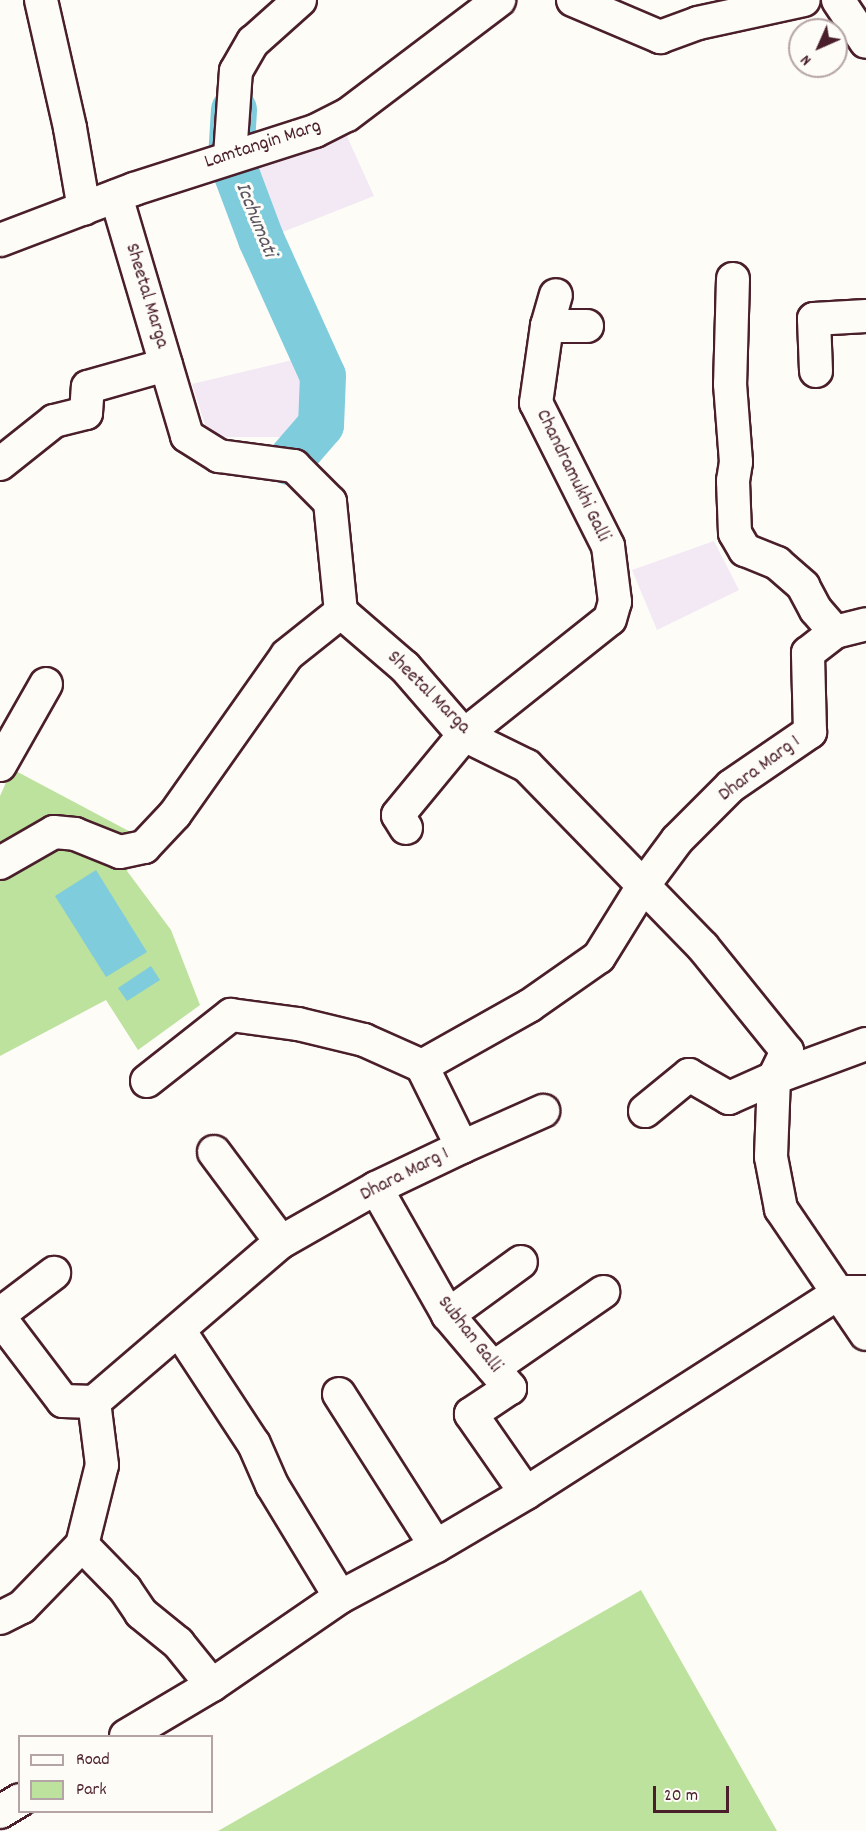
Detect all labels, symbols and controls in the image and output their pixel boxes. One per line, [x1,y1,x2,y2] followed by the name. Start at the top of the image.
[788,18,848,78] north arrow
[795,49,817,71] text: N
[202,115,324,175] street label: Lamtangin Marg
[229,179,281,261] water label: Icchumati
[119,241,173,351] street label: Sheetal Marga
[530,406,614,546] street label: Chandramukhi Galli
[381,646,475,740] street label: Sheetal Marga
[714,730,806,808] street label: Dhara Marg 1
[357,1142,453,1208] street label: Dhara Marg 1
[431,1292,507,1378] street label: Subhan Galli
[18,1735,213,1813] legend
[76,1748,110,1773] text: Road
[656,1774,732,1812] scale bar
[76,1778,107,1803] text: Park
[664,1784,698,1809] text: 20 m

